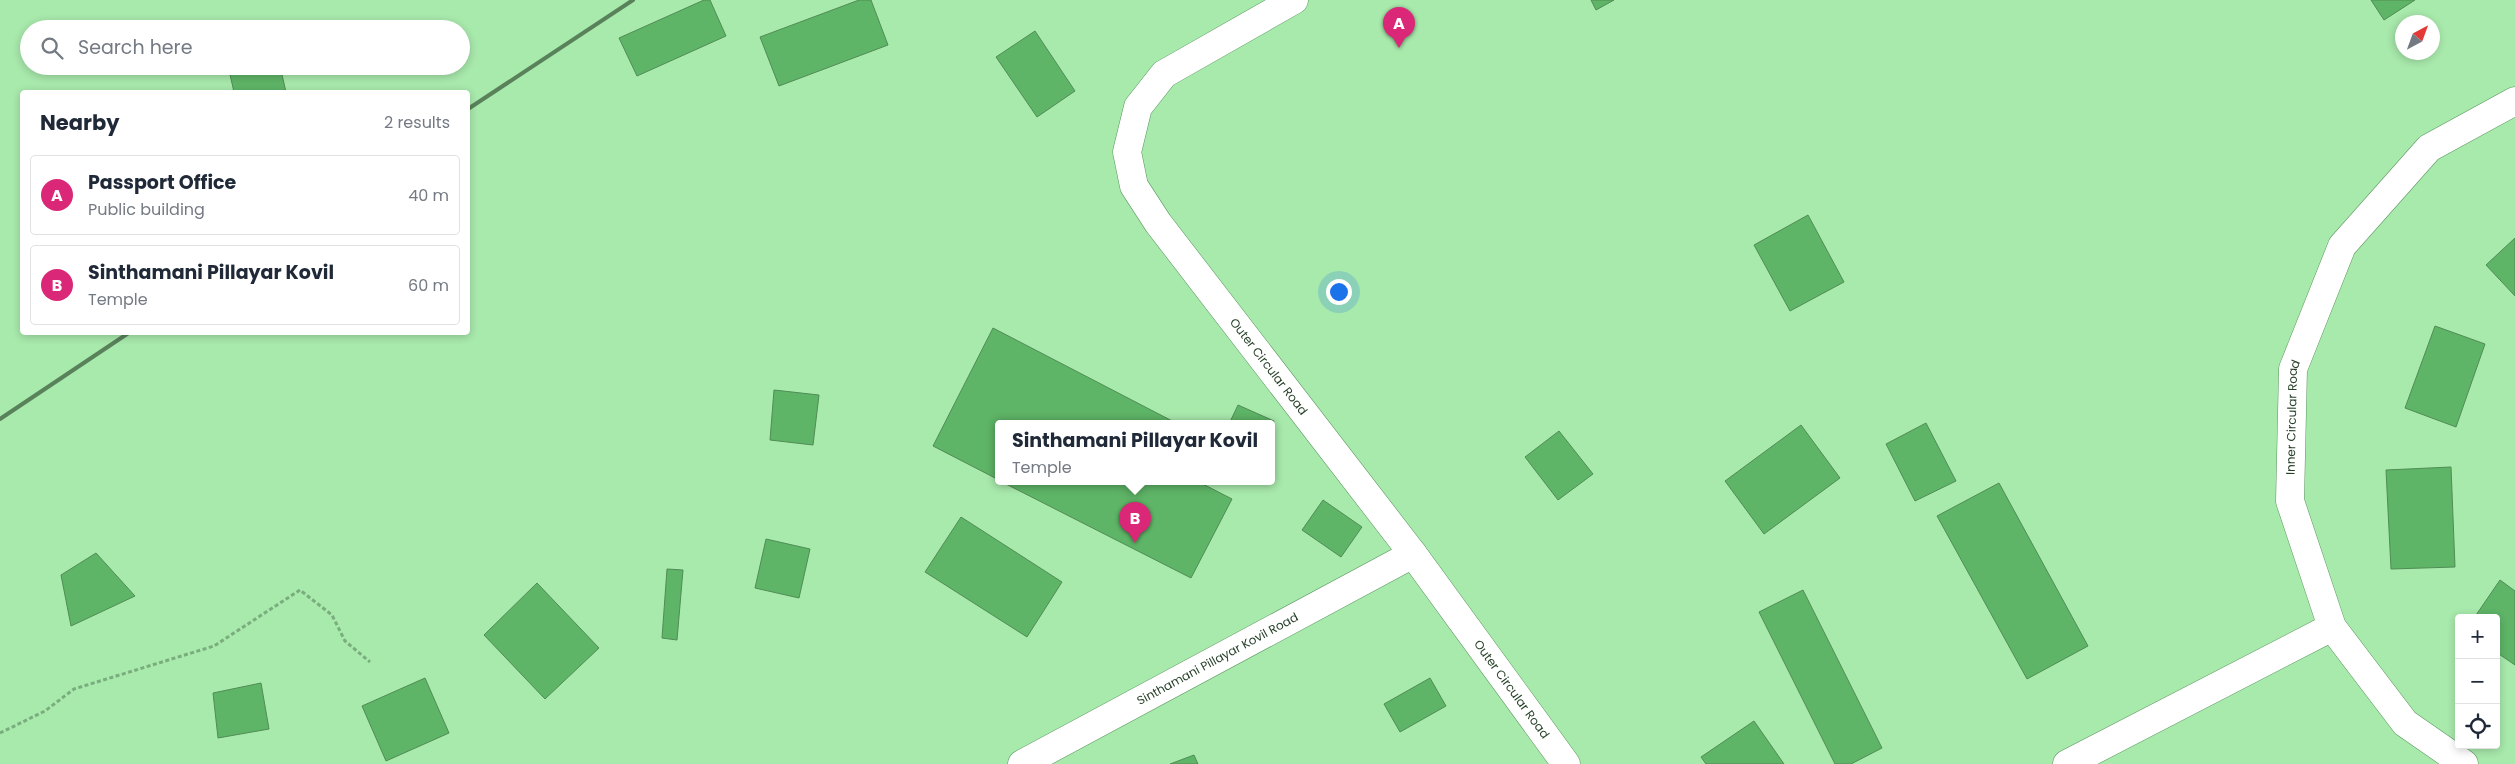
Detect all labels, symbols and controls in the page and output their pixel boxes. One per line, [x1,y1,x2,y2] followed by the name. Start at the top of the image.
[1383,7,1415,48] pin: A
[2395,15,2440,60] north arrow
[20,20,470,75] search box
[38,34,66,62] icon: search
[78,34,192,61] text: Search here
[40,108,120,137] text: Nearby
[384,111,450,134] text: 2 results
[88,169,236,196] text: Passport Office
[51,184,63,207] text: A
[408,184,449,207] text: 40 m
[88,198,205,221] text: Public building
[88,259,334,286] text: Sinthamani Pillayar Kovil
[52,274,62,297] text: B
[408,274,449,297] text: 60 m
[1326,279,1352,305] your location
[88,288,148,311] text: Temple
[1226,314,1312,418] street label: Outer Circular Road
[2282,357,2304,475] street label: Inner Circular Road
[995,420,1275,485] popup
[1012,427,1258,454] text: Sinthamani Pillayar Kovil
[1012,456,1072,479] text: Temple
[1119,502,1151,543] pin: B
[1134,608,1301,709] street label: Sinthamani Pillayar Kovil Road
[2455,614,2500,749] map controls
[2455,614,2500,659] button: +
[1470,636,1554,742] street label: Outer Circular Road
[2455,659,2500,704] button: −
[2455,704,2500,749] button: locate

